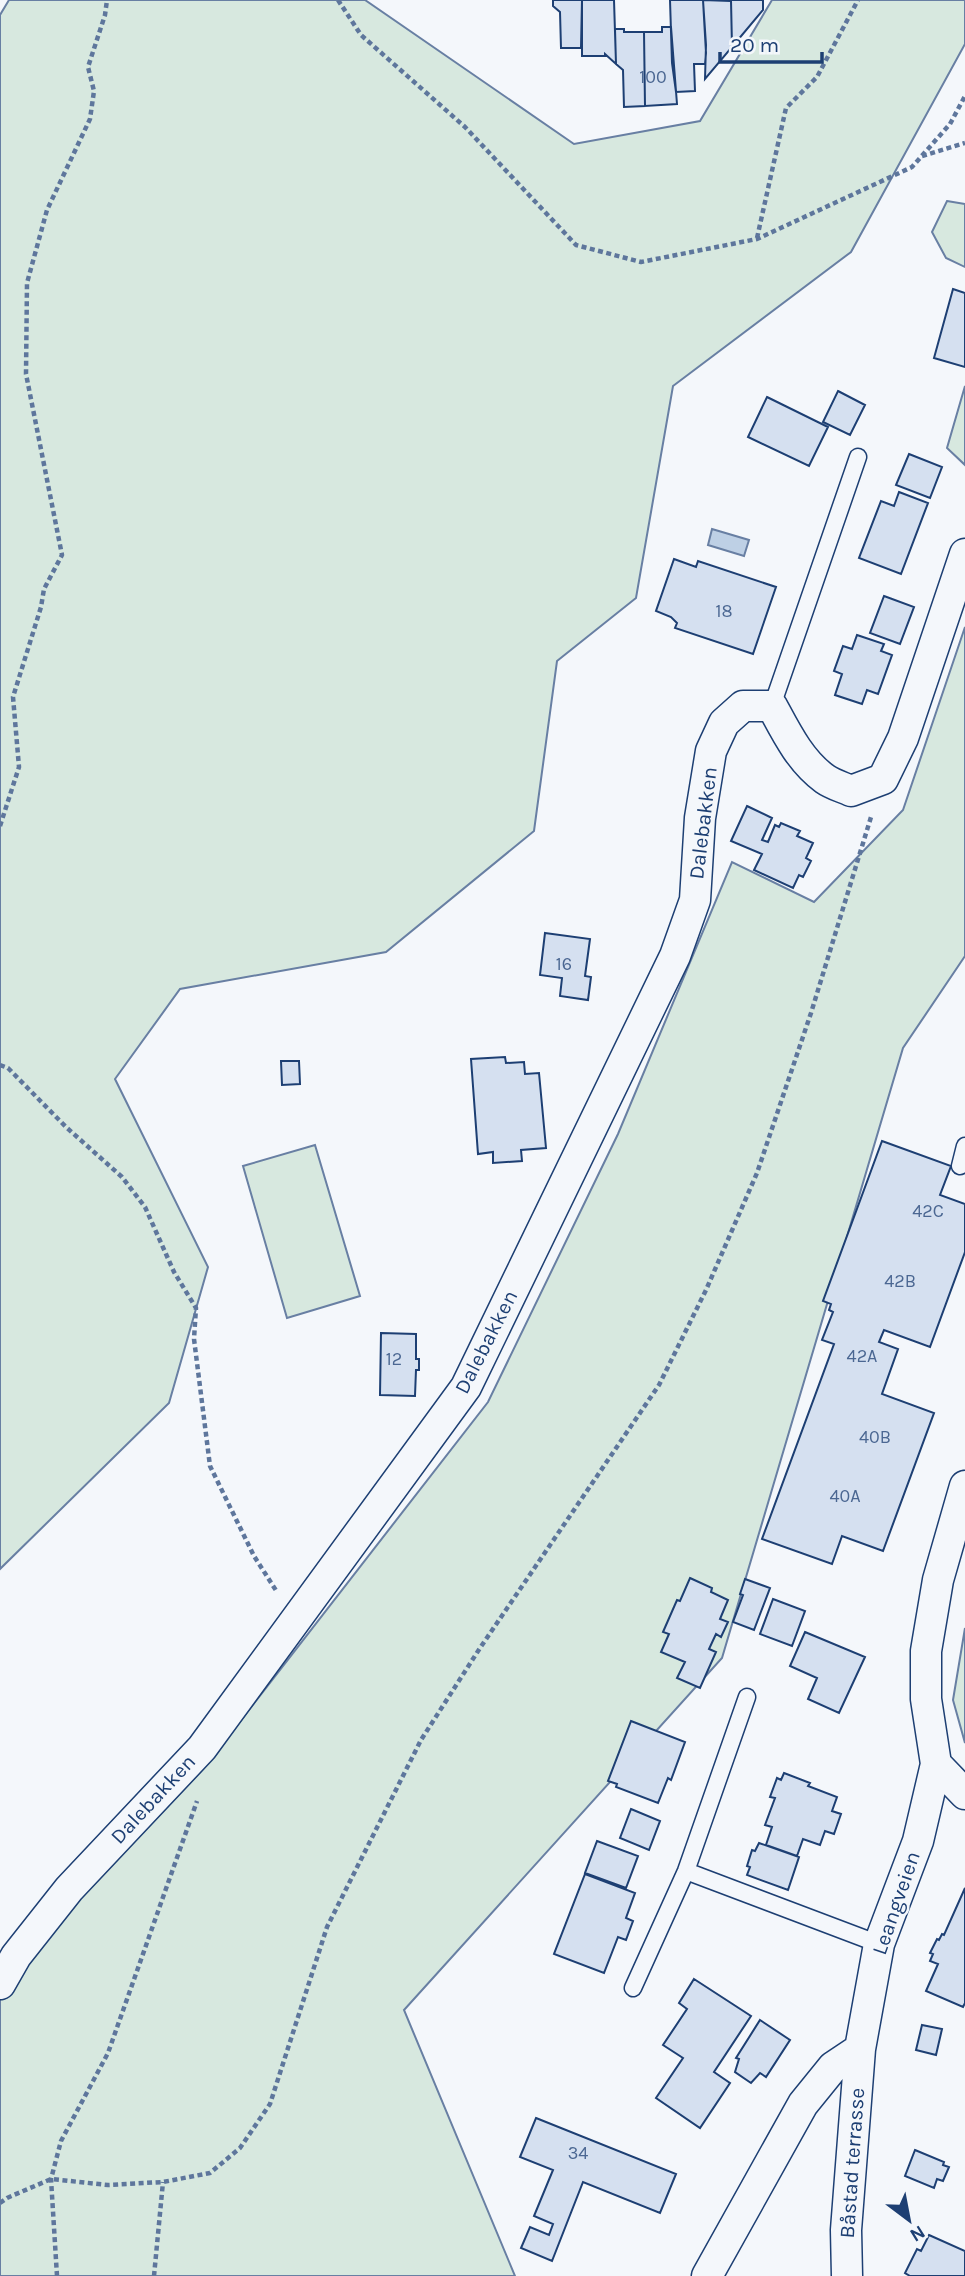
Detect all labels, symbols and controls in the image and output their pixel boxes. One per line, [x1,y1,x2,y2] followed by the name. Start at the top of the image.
[720,21,822,65] scale bar
[730,33,779,57] text: 20 m
[639,66,667,88] house number: 100
[715,600,733,622] house number: 18
[684,765,722,881] street label: Dalebakken
[556,953,572,975] house number: 16
[912,1200,944,1222] house number: 42C
[884,1270,916,1292] house number: 42B
[450,1286,522,1398] street label: Dalebakken
[847,1345,877,1367] house number: 42A
[386,1348,402,1370] house number: 12
[859,1426,891,1448] house number: 40B
[829,1485,861,1507] house number: 40A
[106,1749,200,1849] street label: Dalebakken
[867,1848,925,1958] street label: Leangveien
[835,2087,869,2239] street label: Båstad terrasse
[568,2142,588,2164] house number: 34
[874,2185,944,2255] north arrow
[906,2221,929,2247] text: N

